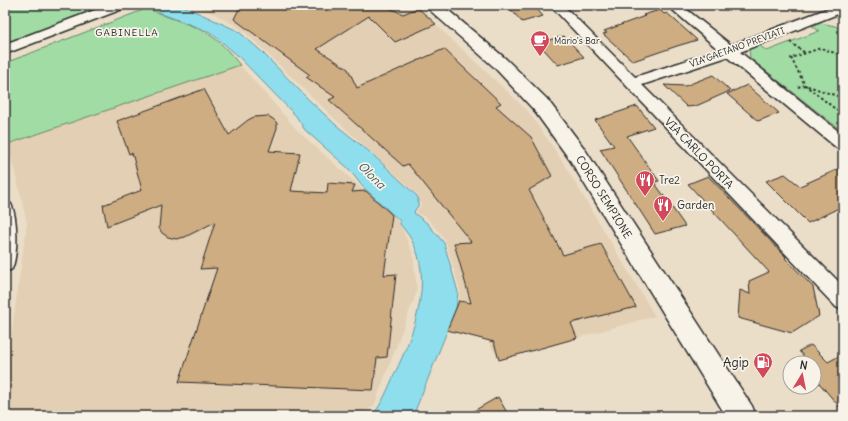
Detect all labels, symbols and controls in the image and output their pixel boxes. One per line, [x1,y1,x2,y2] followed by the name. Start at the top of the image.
[688,25,786,69] street label: VIA GAETANO PREVIATI
[95,26,159,39] district label: GABINELLA
[529,29,551,57] cafe icon: Mario's Bar
[554,35,600,46] place label: Mario's Bar
[661,114,737,192] street label: VIA CARLO PORTA
[573,153,635,241] street label: CORSO SEMPIONE
[355,158,390,193] water label: Olona
[634,169,656,197] restaurant icon: Tre2
[659,173,680,187] place label: Tre2
[652,194,674,222] restaurant icon: Garden
[677,198,714,212] place label: Garden
[752,351,774,379] fuel station icon: Agip
[723,354,749,371] place label: Agip
[782,355,822,395] north arrow
[799,358,809,373] text: N

